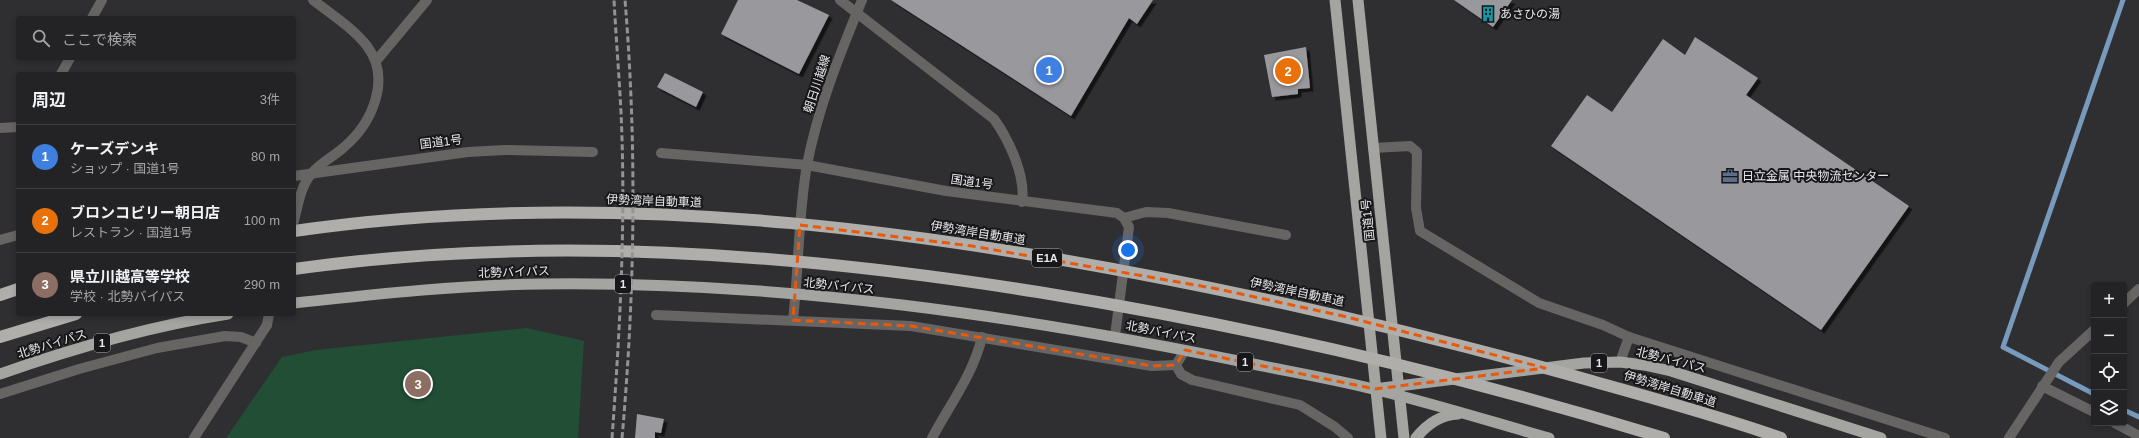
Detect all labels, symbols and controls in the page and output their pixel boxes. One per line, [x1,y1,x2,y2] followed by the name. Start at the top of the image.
[1479,5,1497,23] building icon: あさひの湯
[1500,7,1560,21] place label: あさひの湯
[16,16,296,60] search box
[30,27,52,49] icon: search
[62,31,137,48] text: ここで検索
[801,53,833,115] street label: 朝日川越線
[1036,55,1062,85] pin: 1
[1275,56,1301,86] pin: 2
[32,91,66,110] text: 周辺
[260,92,280,107] text: 3件
[419,132,463,152] street label: 国道1号
[70,140,159,157] text: ケーズデンキ
[41,149,49,164] text: 1
[251,149,280,164] text: 80 m
[70,161,180,176] text: ショップ · 国道1号
[1721,167,1739,185] office icon: 日立金属 中央物流センター
[1742,169,1889,183] place label: 日立金属 中央物流センター
[950,172,994,192] street label: 国道1号
[606,192,702,210] street label: 伊勢湾岸自動車道
[1359,198,1377,242] street label: 国道1号
[70,204,220,221] text: ブロンコビリー朝日店
[41,213,49,228] text: 2
[244,213,280,228] text: 100 m
[929,219,1027,247] street label: 伊勢湾岸自動車道
[70,225,193,240] text: レストラン · 国道1号
[1118,240,1138,260] your location
[1032,249,1062,267] road number: E1A
[478,264,550,280] street label: 北勢バイパス
[70,268,190,285] text: 県立川越高等学校
[615,275,631,293] road number: 1
[803,275,875,297] street label: 北勢バイパス
[1249,275,1345,309] street label: 伊勢湾岸自動車道
[41,277,49,292] text: 3
[244,277,280,292] text: 290 m
[2091,282,2127,426] map controls
[2091,282,2127,318] button: +
[70,289,185,304] text: 学校 · 北勢バイパス
[1124,318,1198,346] street label: 北勢バイパス
[2091,318,2127,354] button: −
[16,327,88,361] street label: 北勢バイパス
[94,334,110,352] road number: 1
[1634,345,1708,375] street label: 北勢バイパス
[1237,353,1253,371] road number: 1
[1591,354,1607,372] road number: 1
[2091,354,2127,390] button: locate
[1622,368,1718,410] street label: 伊勢湾岸自動車道
[405,369,431,399] pin: 3
[2091,390,2127,426] button: layers

